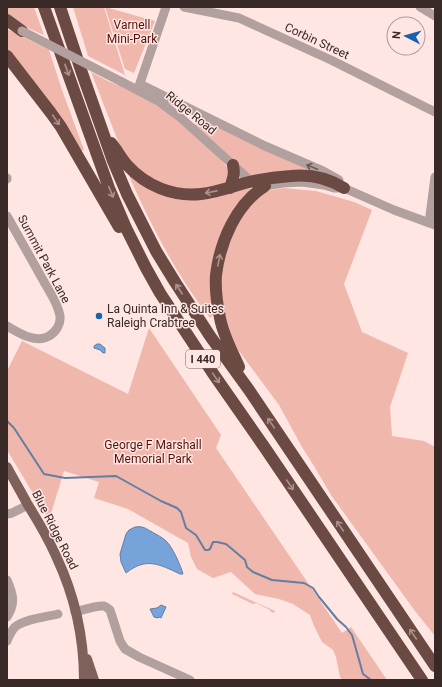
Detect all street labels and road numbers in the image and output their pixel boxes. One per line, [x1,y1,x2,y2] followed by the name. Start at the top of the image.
[282,20,352,62] street label: Corbin Street
[163,88,219,138] street label: Ridge Road
[15,213,73,305] street label: Summit Park Lane
[186,350,220,368] road number: I 440
[29,488,81,572] street label: Blue Ridge Road

